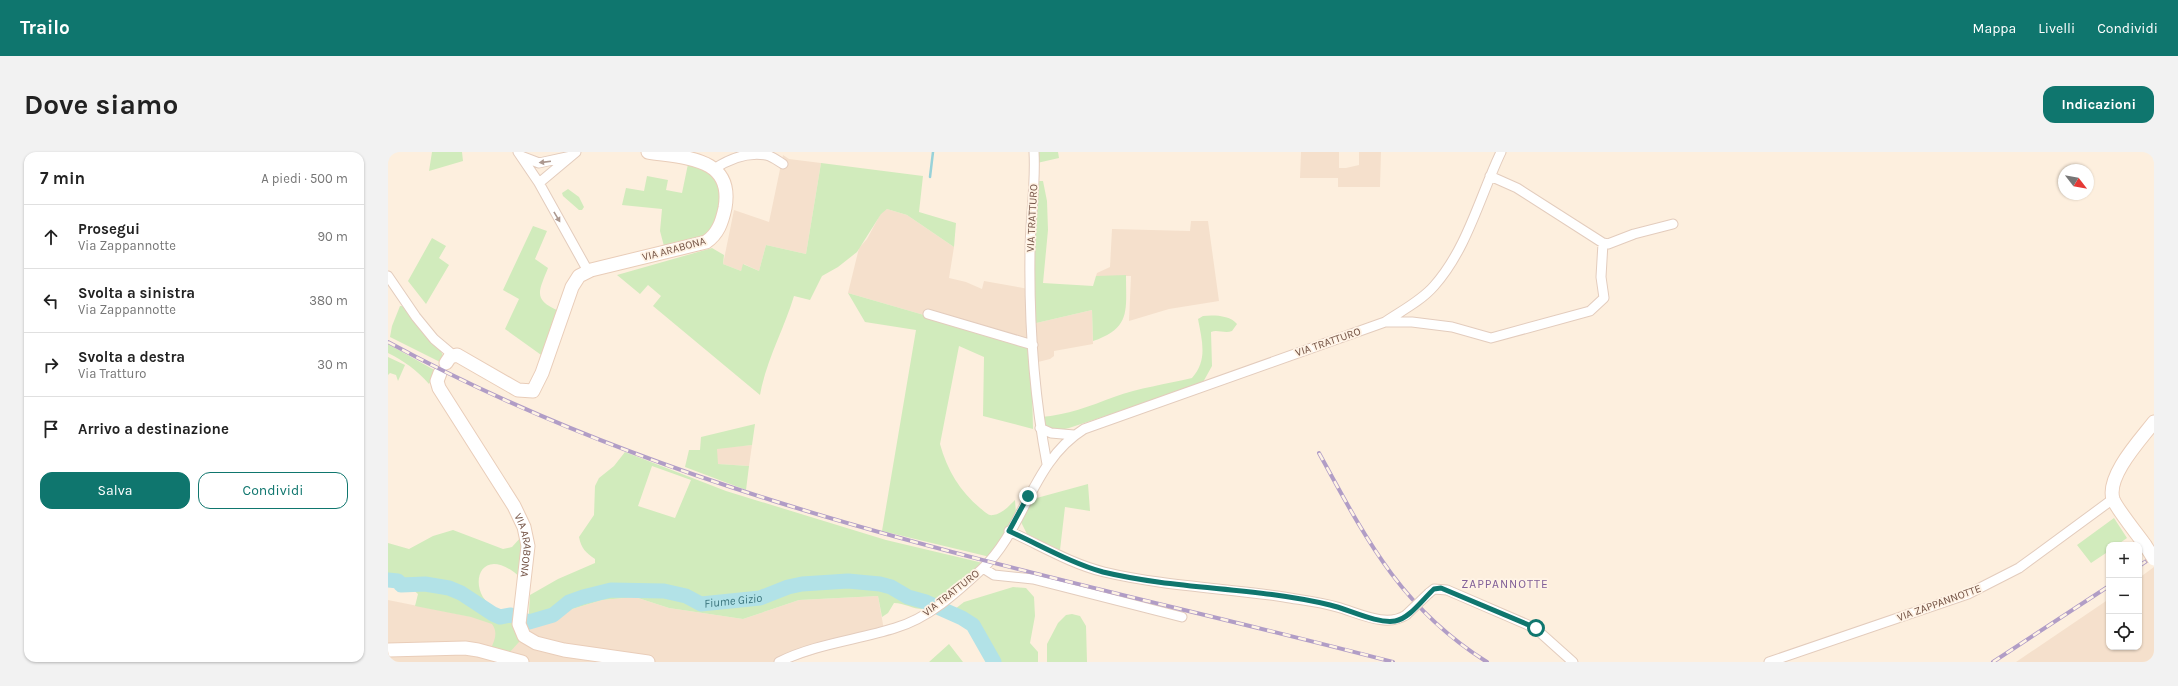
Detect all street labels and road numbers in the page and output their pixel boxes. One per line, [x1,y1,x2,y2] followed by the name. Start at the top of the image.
[1024,184,1040,252] street label: VIA TRATTURO
[641,234,708,264] street label: VIA ARABONA
[1294,325,1362,359] street label: VIA TRATTURO
[512,511,535,579] street label: VIA ARABONA
[920,567,982,619] street label: VIA TRATTURO
[1895,582,1983,624] street label: VIA ZAPPANNOTTE

